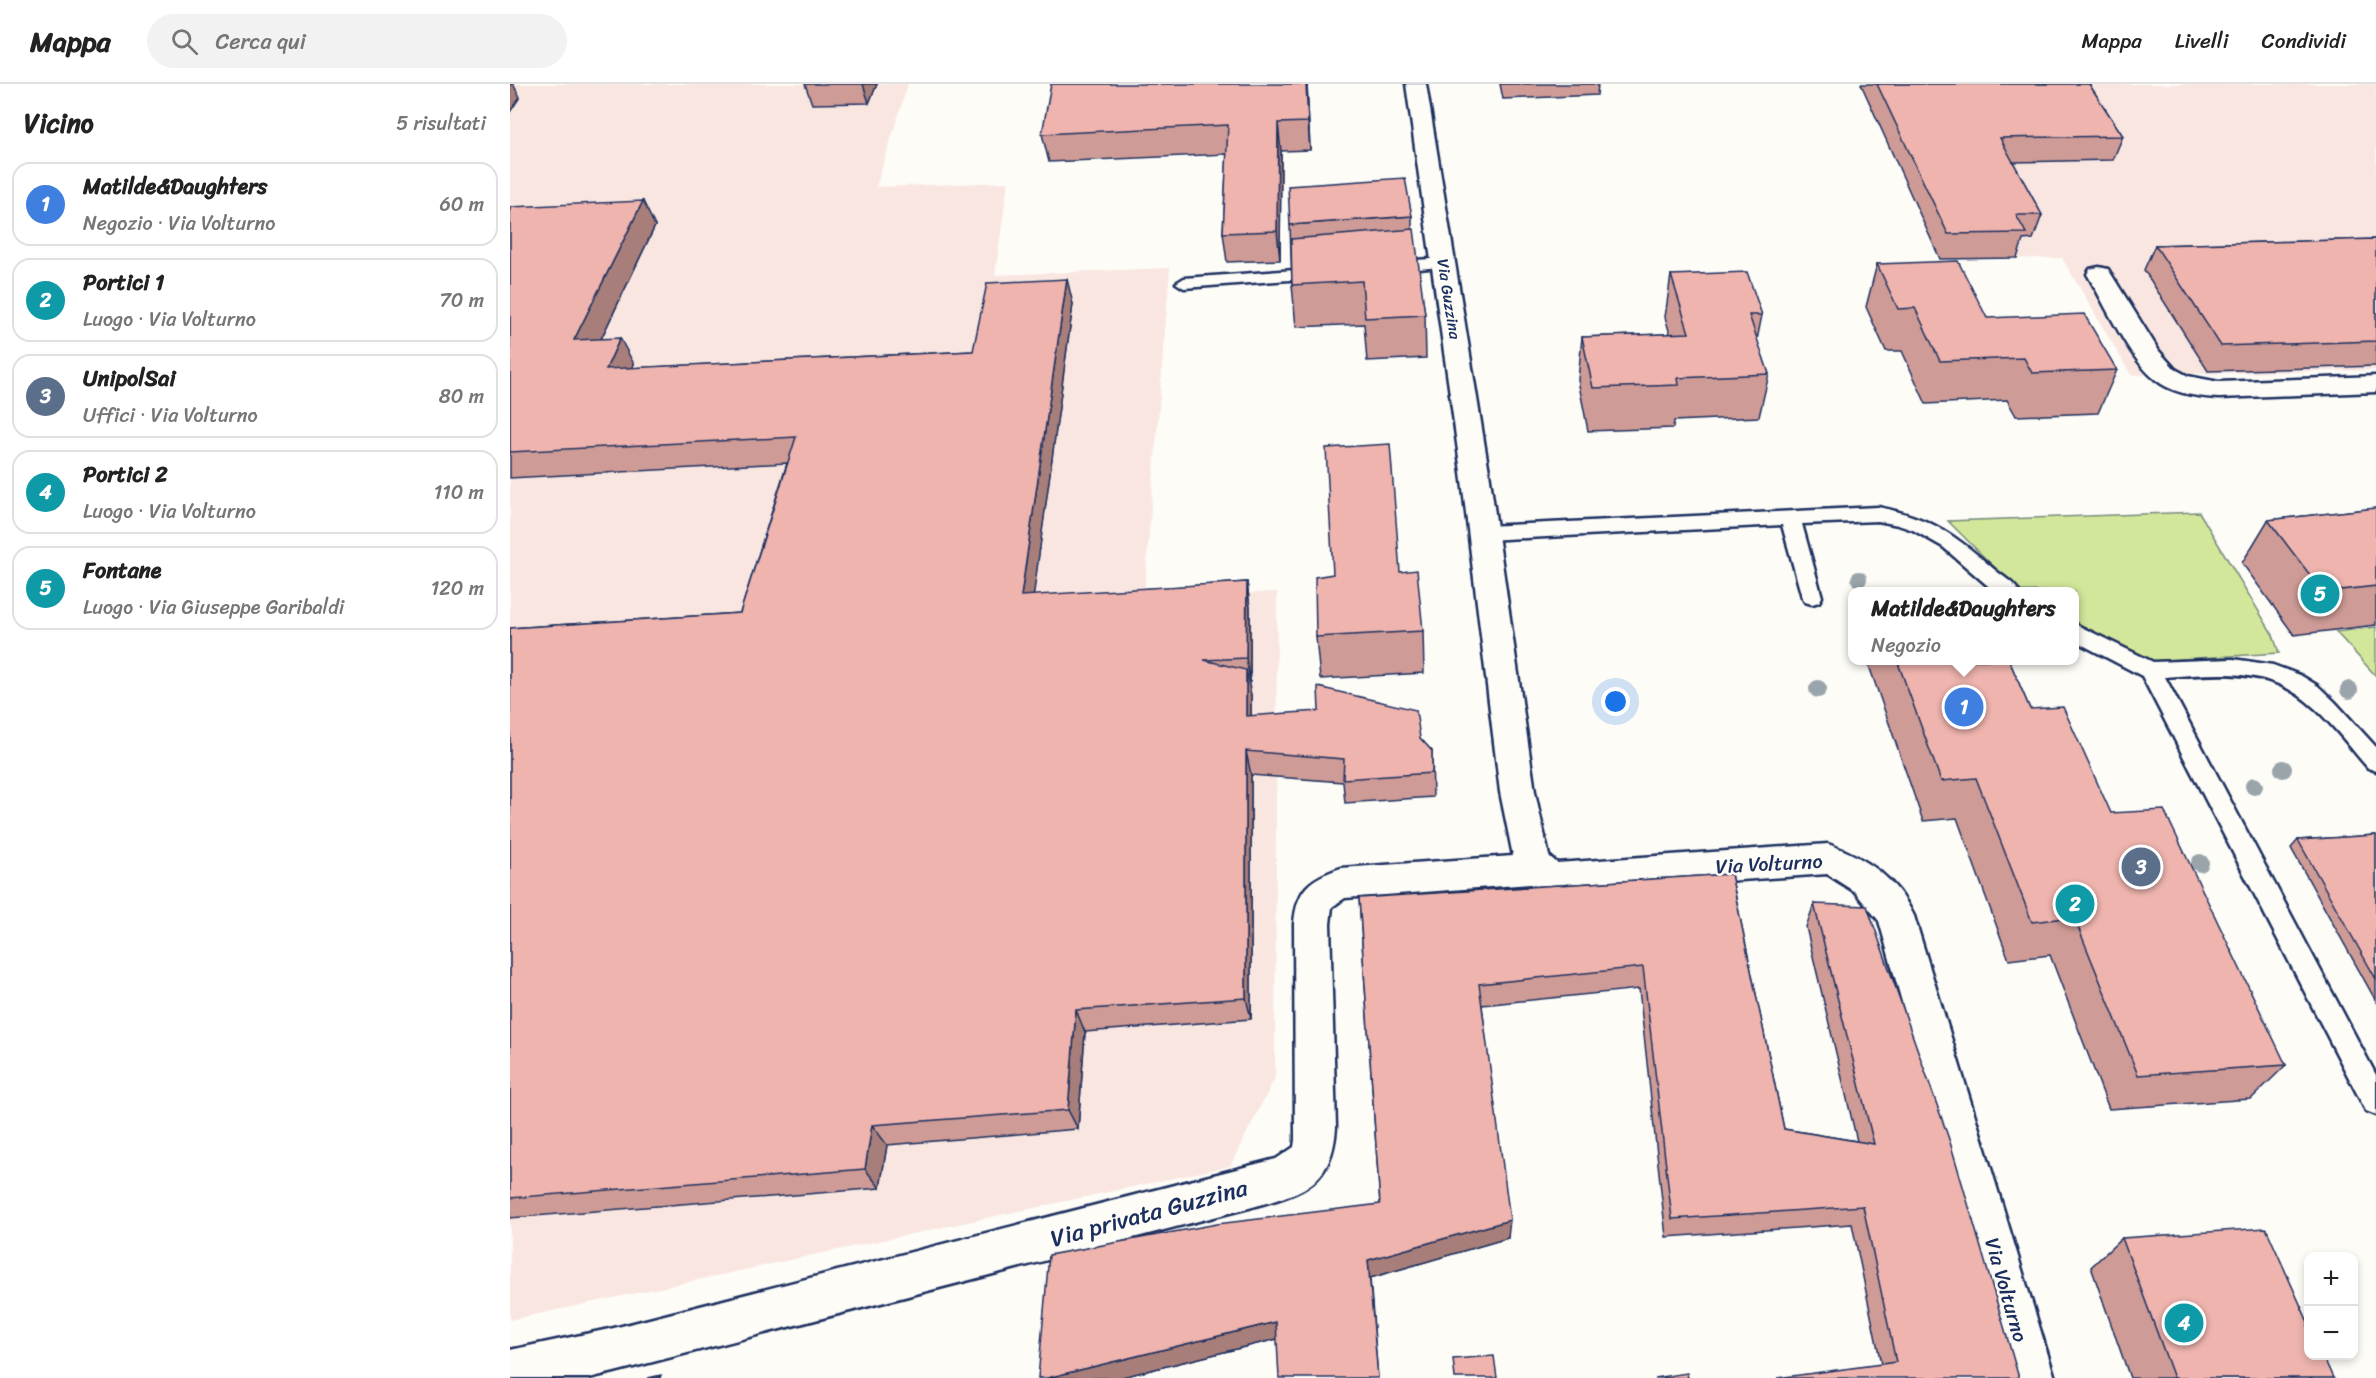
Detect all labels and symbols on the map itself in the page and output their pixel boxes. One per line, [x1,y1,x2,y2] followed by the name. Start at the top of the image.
[1428,257,1470,342] street label: Via Guzzina
[2300,572,2340,616] pin: 5
[1944,684,1984,730] pin: 1
[1601,687,1630,716] your location
[1715,844,1823,884] street label: Via Volturno
[2122,844,2160,890] pin: 3
[2056,882,2094,926] pin: 2
[1046,1166,1253,1259] street label: Via privata Guzzina
[1974,1234,2038,1346] street label: Via Volturno
[2164,1300,2204,1346] pin: 4

